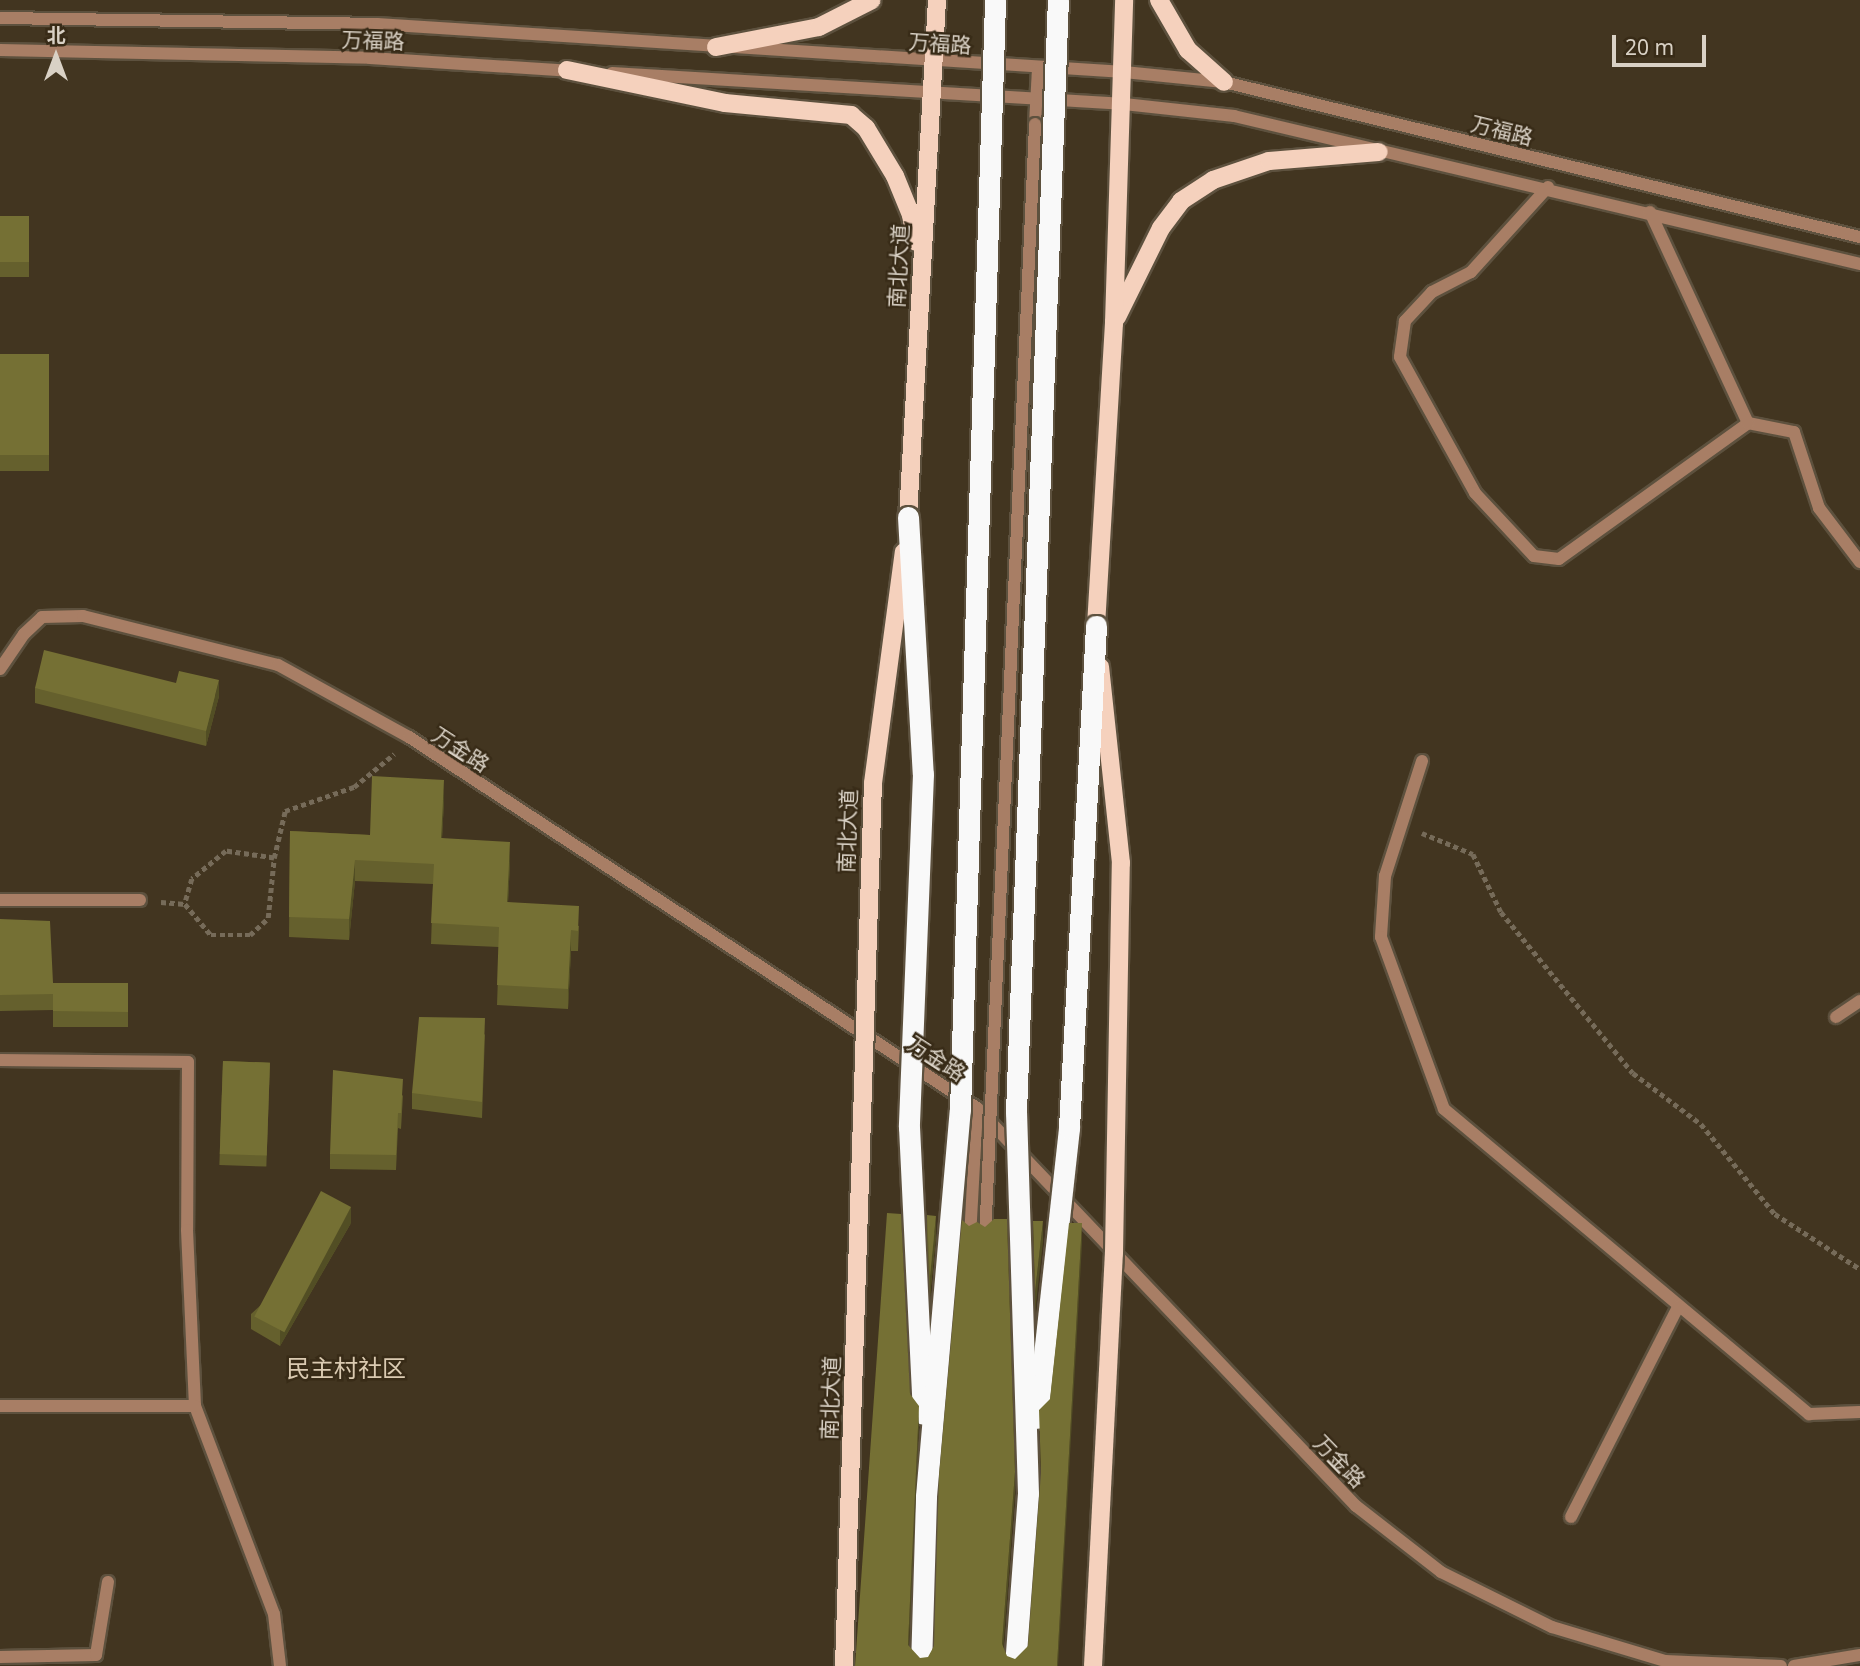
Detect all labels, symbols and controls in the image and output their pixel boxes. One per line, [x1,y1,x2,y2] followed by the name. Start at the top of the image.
[21,21,91,91] north arrow
[1615,21,1710,65] scale bar
[46,22,66,48] text: 北
[341,26,405,54] street label: 万福路
[908,28,972,58] street label: 万福路
[1625,33,1674,61] text: 20 m
[1468,110,1536,150] street label: 万福路
[883,223,913,309] street label: 南北大道
[428,721,494,777] street label: 万金路
[833,789,861,873] street label: 南北大道
[904,1030,970,1086] street label: 万金路
[286,1354,406,1382] district label: 民主村社区
[816,1356,844,1440] street label: 南北大道
[1309,1430,1371,1492] street label: 万金路

